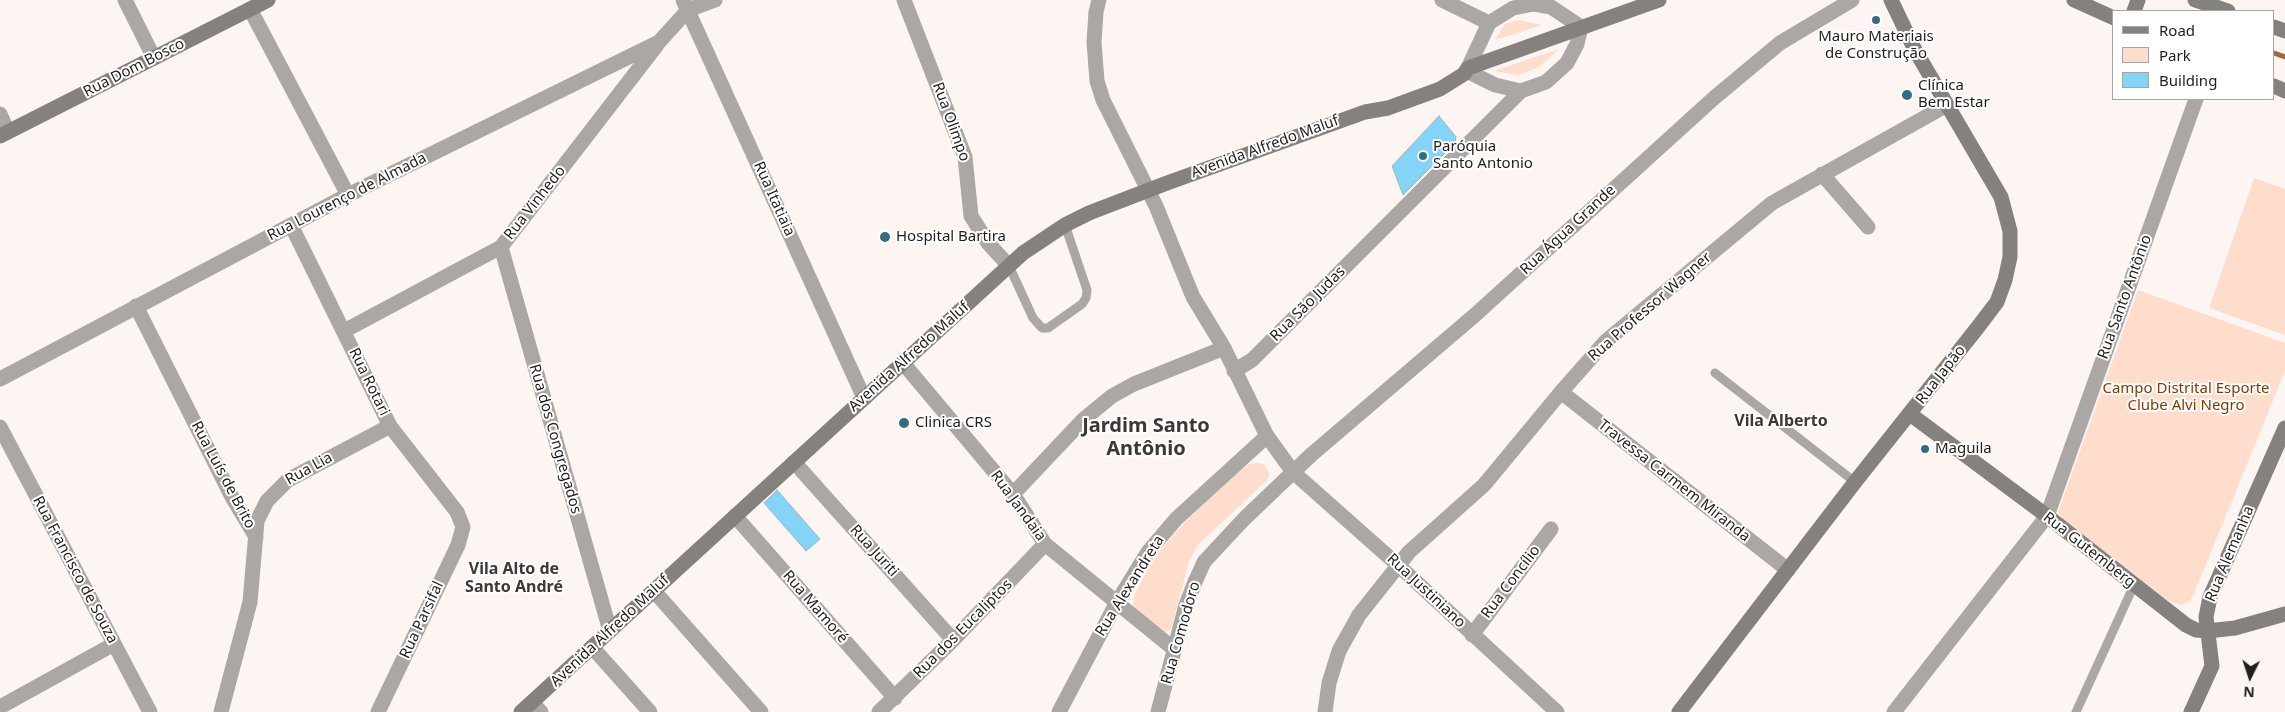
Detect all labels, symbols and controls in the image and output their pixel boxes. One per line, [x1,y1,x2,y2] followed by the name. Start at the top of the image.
[2112,10,2275,100] legend
[1870,14,1882,26] marker: Mauro Materiais de Construção
[2159,20,2195,40] text: Road
[1818,28,1934,63] place label: Mauro Materiais de Construção
[80,35,188,101] street label: Rua Dom Bosco
[2159,45,2191,65] text: Park
[2159,70,2217,90] text: Building
[1918,77,1990,112] place label: Clínica Bem Estar
[928,80,974,164] street label: Rua Olimpo
[1900,88,1914,102] marker: Clínica Bem Estar
[1189,112,1341,182] street label: Avenida Alfredo Maluf
[1433,138,1533,173] place label: Paróquia Santo Antonio
[264,149,430,245] street label: Rua Lourenço de Almada
[1417,150,1429,162] marker: Paróquia Santo Antonio
[750,159,798,239] street label: Rua Itatiaia
[500,162,570,244] street label: Rua Vinhedo
[1517,181,1619,279] street label: Rua Água Grande
[896,228,1006,246] place label: Hospital Bartira
[878,230,892,244] marker: Hospital Bartira
[2094,232,2156,362] street label: Rua Santo Antônio
[1585,249,1715,365] street label: Rua Professor Wagner
[1267,263,1349,345] street label: Rua São Judas
[845,298,973,416] street label: Avenida Alfredo Maluf
[1912,342,1970,408] street label: Rua Japão
[345,345,393,419] street label: Rua Rotari
[525,362,585,516] street label: Rua dos Congregados
[2102,380,2270,415] park label: Campo Distrital Esporte Clube Alvi Negro
[1734,411,1828,431] district label: Vila Alberto
[915,414,992,432] place label: Clinica CRS
[1082,414,1210,461] district label: Jardim Santo Antônio
[897,416,911,430] marker: Clinica CRS
[1594,416,1754,546] street label: Travessa Carmem Miranda
[187,418,259,532] street label: Rua Luís de Brito
[1935,440,1992,458] place label: Maguila
[1919,443,1931,455] marker: Maguila
[282,449,336,489] street label: Rua Lia
[986,467,1050,545] street label: Rua Jandaia
[28,493,122,647] street label: Rua Francisco de Souza
[2202,503,2258,605] street label: Rua Alemanha
[2039,508,2139,592] street label: Rua Gutemberg
[846,521,902,581] street label: Rua Juriti
[1092,532,1168,640] street label: Rua Alexandreta
[1478,542,1544,622] street label: Rua Concílio
[1383,550,1469,632] street label: Rua Justiniano
[465,559,563,597] district label: Vila Alto de Santo André
[779,567,851,647] street label: Rua Mamoré
[547,571,673,691] street label: Avenida Alfredo Maluf
[910,576,1016,682] street label: Rua dos Eucaliptos
[396,579,448,661] street label: Rua Parsifal
[1158,580,1204,686] street label: Rua Comodoro
[2225,652,2275,702] north arrow
[2243,683,2255,702] text: N

